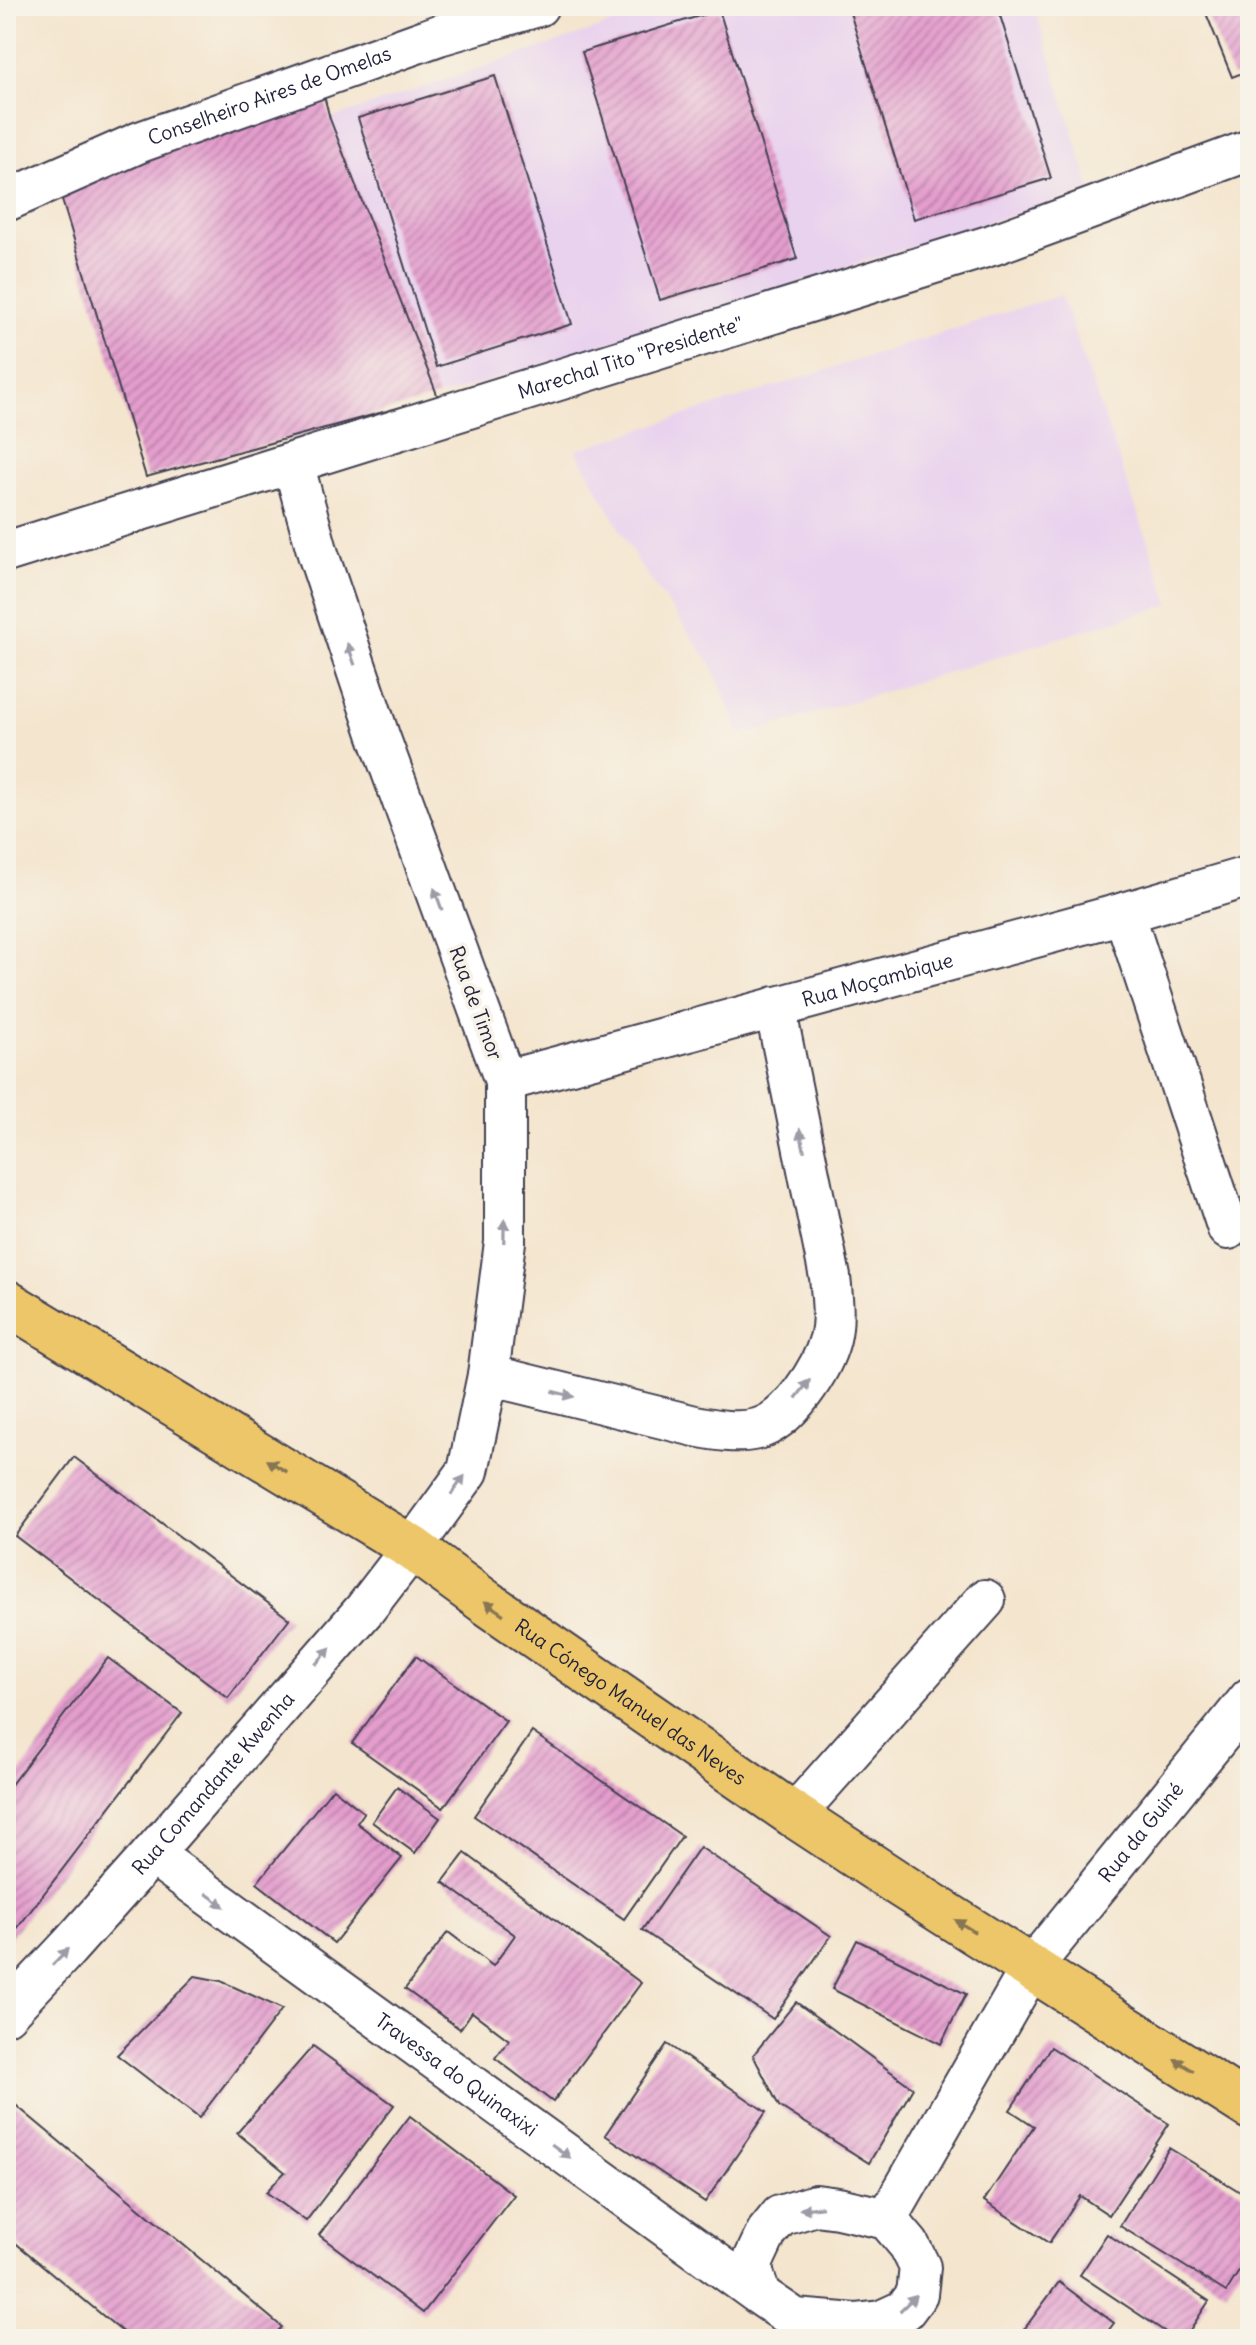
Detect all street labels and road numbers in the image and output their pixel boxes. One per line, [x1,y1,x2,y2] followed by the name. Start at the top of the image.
[144,40,394,150] street label: Conselheiro Aires de Omelas
[514,310,746,404] street label: Marechal Tito "Presidente"
[444,942,509,1063] street label: Rua de Timor
[799,947,956,1012] street label: Rua Moçambique
[510,1613,751,1790] street label: Rua Cónego Manuel das Neves
[126,1686,299,1880] street label: Rua Comandante Kwenha
[1093,1777,1189,1887] street label: Rua da Guiné
[371,2007,543,2141] street label: Travessa do Quinaxixi

